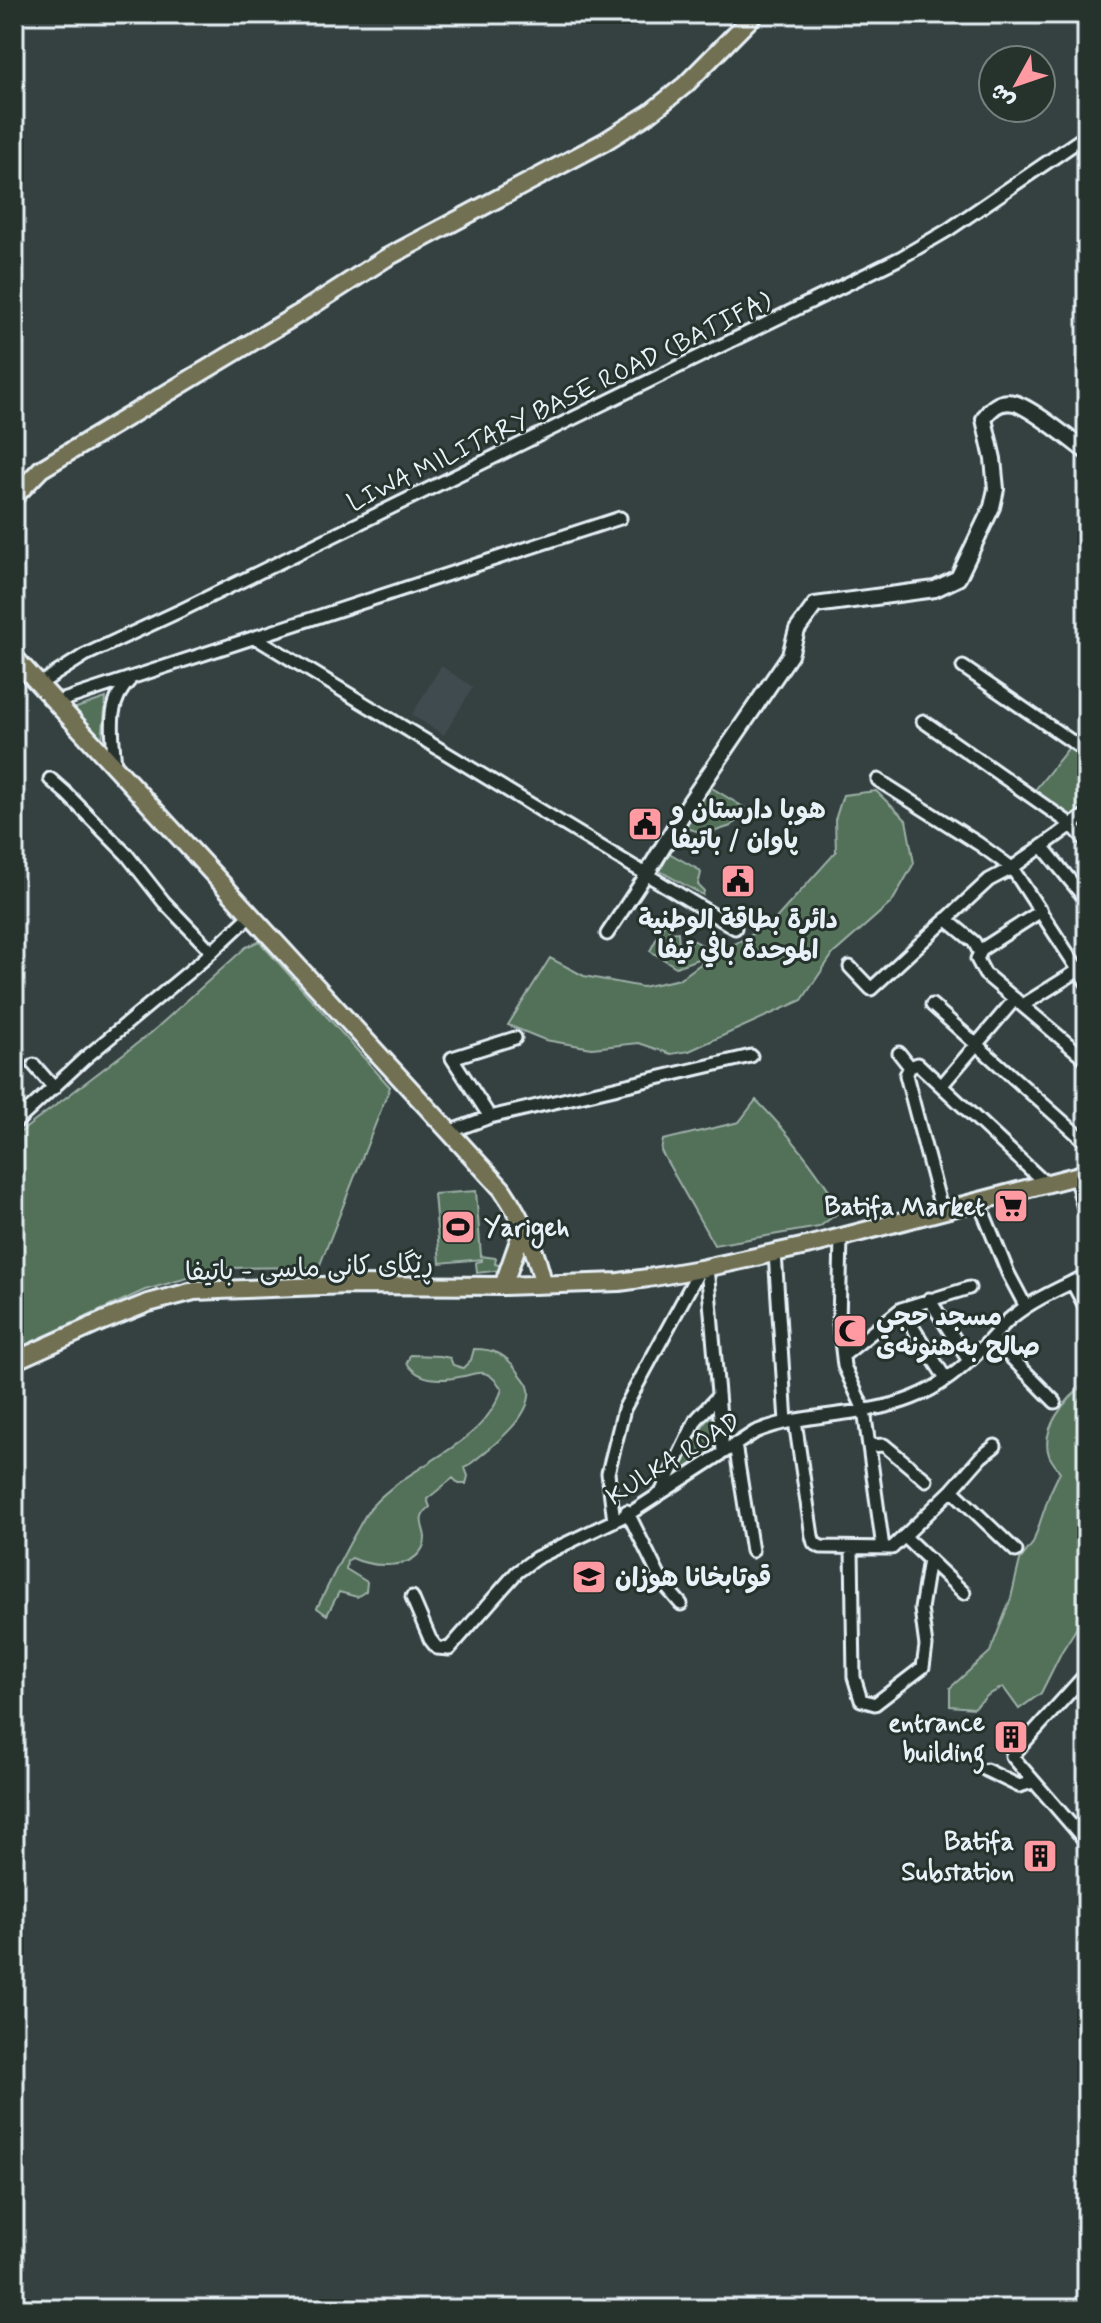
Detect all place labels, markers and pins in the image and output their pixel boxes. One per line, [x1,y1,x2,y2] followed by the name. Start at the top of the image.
[669,794,826,858] place label: هوبا دارستان و پاوان / باتيفا
[626,805,664,843] public building icon: هوبا دارستان و پاوان / باتيفا
[719,862,757,900] public building icon: دائرة بطاقة الوطنية الموحدة بافي تيفا
[638,904,838,968] place label: دائرة بطاقة الوطنية الموحدة بافي تيفا
[992,1187,1030,1225] supermarket icon: Batifa Market
[824,1191,985,1225] place label: Batifa Market
[439,1208,477,1246] sports icon: Yarigeh
[484,1212,570,1249] place label: Yarigeh
[876,1301,1040,1365] place label: مسجد حجي صالح بەھنونەی
[831,1312,869,1350] mosque icon: مسجد حجي صالح بەھنونەی
[570,1558,608,1596] school or university icon: قوتابخانا هوزان
[615,1562,771,1596] place label: قوتابخانا هوزان
[888,1707,985,1774] place label: entrance building
[992,1718,1030,1756] building icon: entrance building
[901,1826,1014,1890] place label: Batifa Substation
[1021,1837,1059,1875] building icon: Batifa Substation

